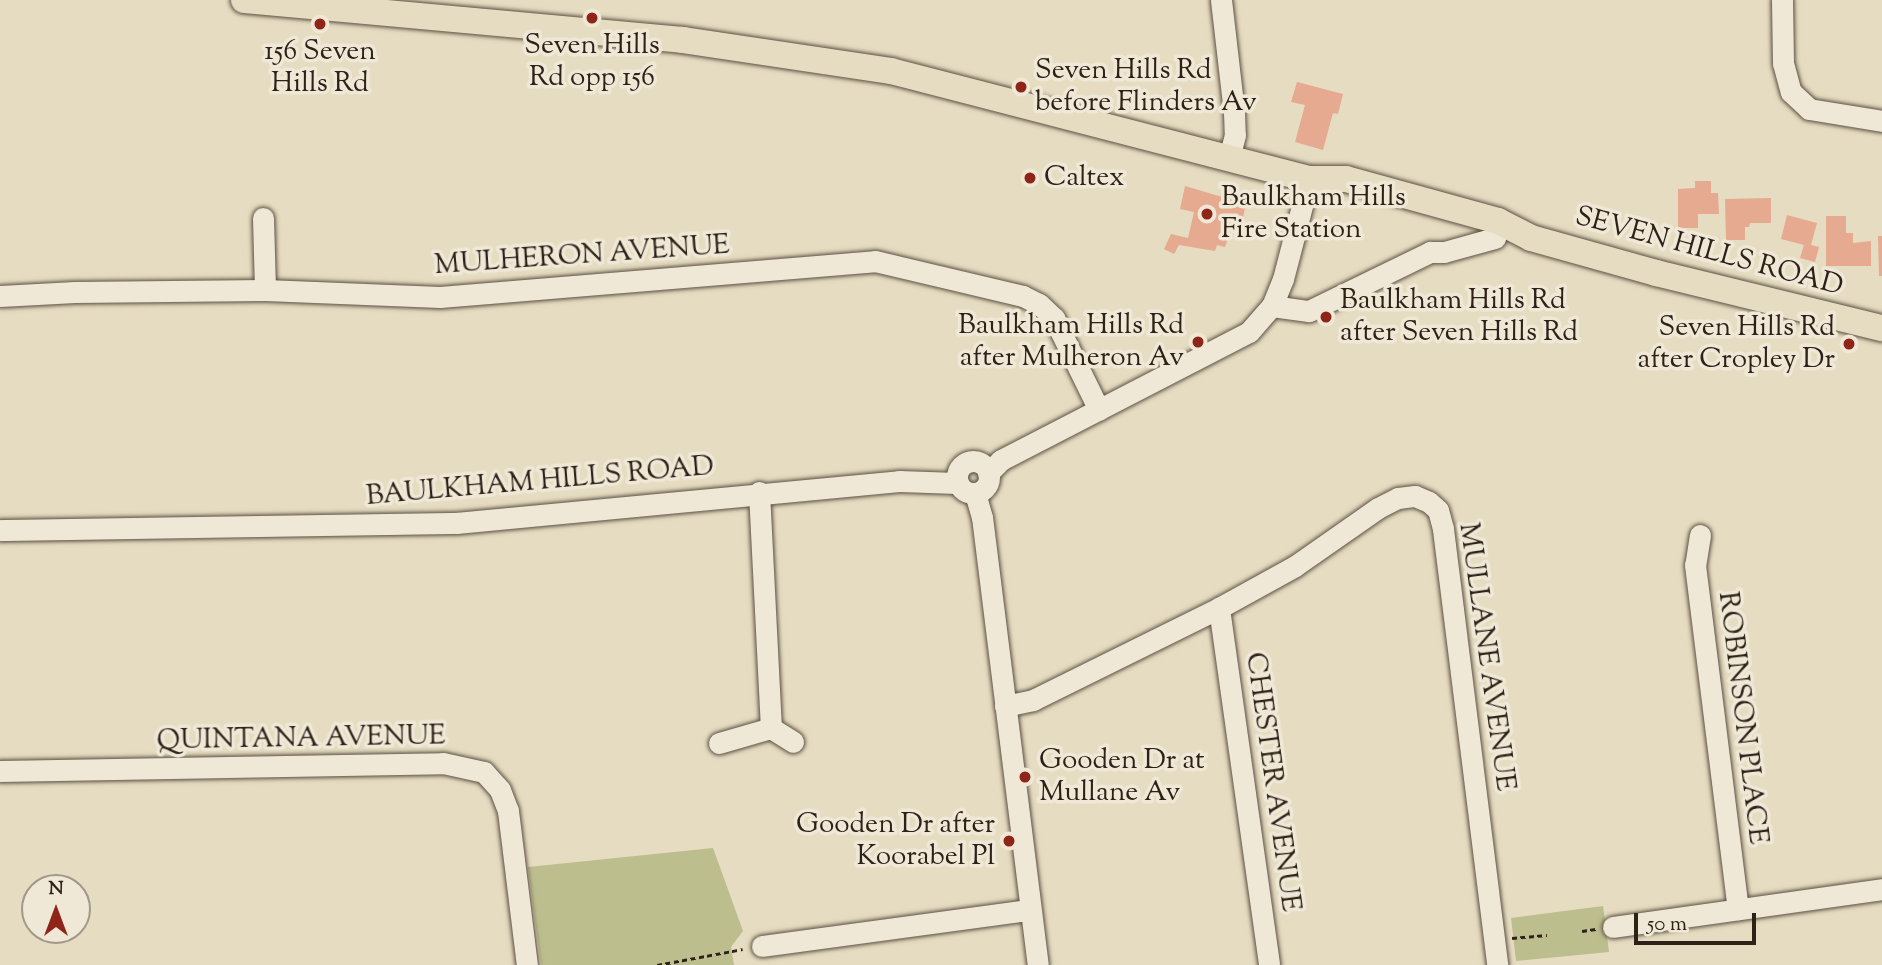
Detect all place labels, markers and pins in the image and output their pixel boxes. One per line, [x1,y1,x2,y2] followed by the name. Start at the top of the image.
[584,10,600,26] marker: Seven Hills Rd opp 156
[312,16,328,32] marker: 156 Seven Hills Rd
[524,29,660,95] place label: Seven Hills Rd opp 156
[264,35,376,101] place label: 156 Seven Hills Rd
[1035,54,1257,120] place label: Seven Hills Rd before Flinders Av
[1013,79,1029,95] marker: Seven Hills Rd before Flinders Av
[1044,161,1124,195] place label: Caltex
[1022,170,1038,186] marker: Caltex
[1221,181,1406,247] place label: Baulkham Hills Fire Station
[1199,206,1215,222] marker: Baulkham Hills Fire Station
[1340,284,1578,350] place label: Baulkham Hills Rd after Seven Hills Rd
[958,309,1184,375] place label: Baulkham Hills Rd after Mulheron Av
[1318,309,1334,325] marker: Baulkham Hills Rd after Seven Hills Rd
[1637,311,1835,377] place label: Seven Hills Rd after Cropley Dr
[1190,334,1206,350] marker: Baulkham Hills Rd after Mulheron Av
[1841,336,1857,352] marker: Seven Hills Rd after Cropley Dr
[1039,744,1204,810] place label: Gooden Dr at Mullane Av
[1017,769,1033,785] marker: Gooden Dr at Mullane Av
[796,808,995,874] place label: Gooden Dr after Koorabel Pl
[1001,833,1017,849] marker: Gooden Dr after Koorabel Pl

